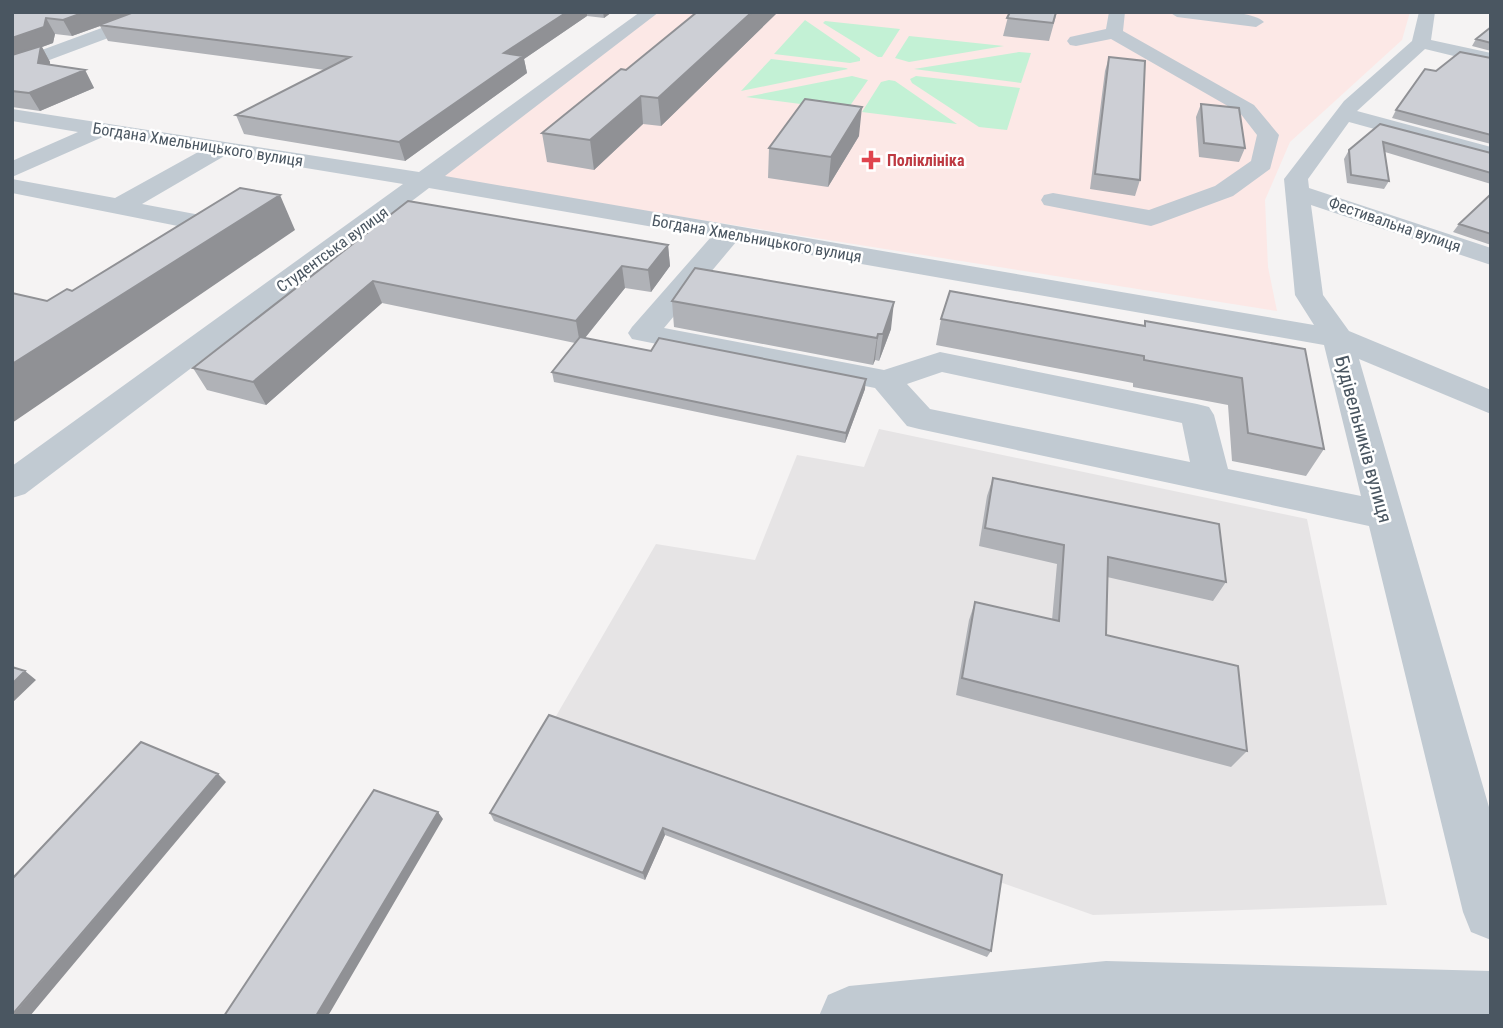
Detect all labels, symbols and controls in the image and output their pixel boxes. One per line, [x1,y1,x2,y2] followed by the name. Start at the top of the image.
[91,118,304,171] street label: Богдана Хмельницького вулиця
[861,150,881,170] marker: Поліклініка
[887,151,965,170] place label: Поліклініка
[1326,193,1463,256] street label: Фестивальна вулиця
[273,202,392,296] street label: Студентська вулиця
[651,211,863,266] street label: Богдана Хмельницького вулиця
[1330,353,1397,525] street label: Будівельників вулиця

